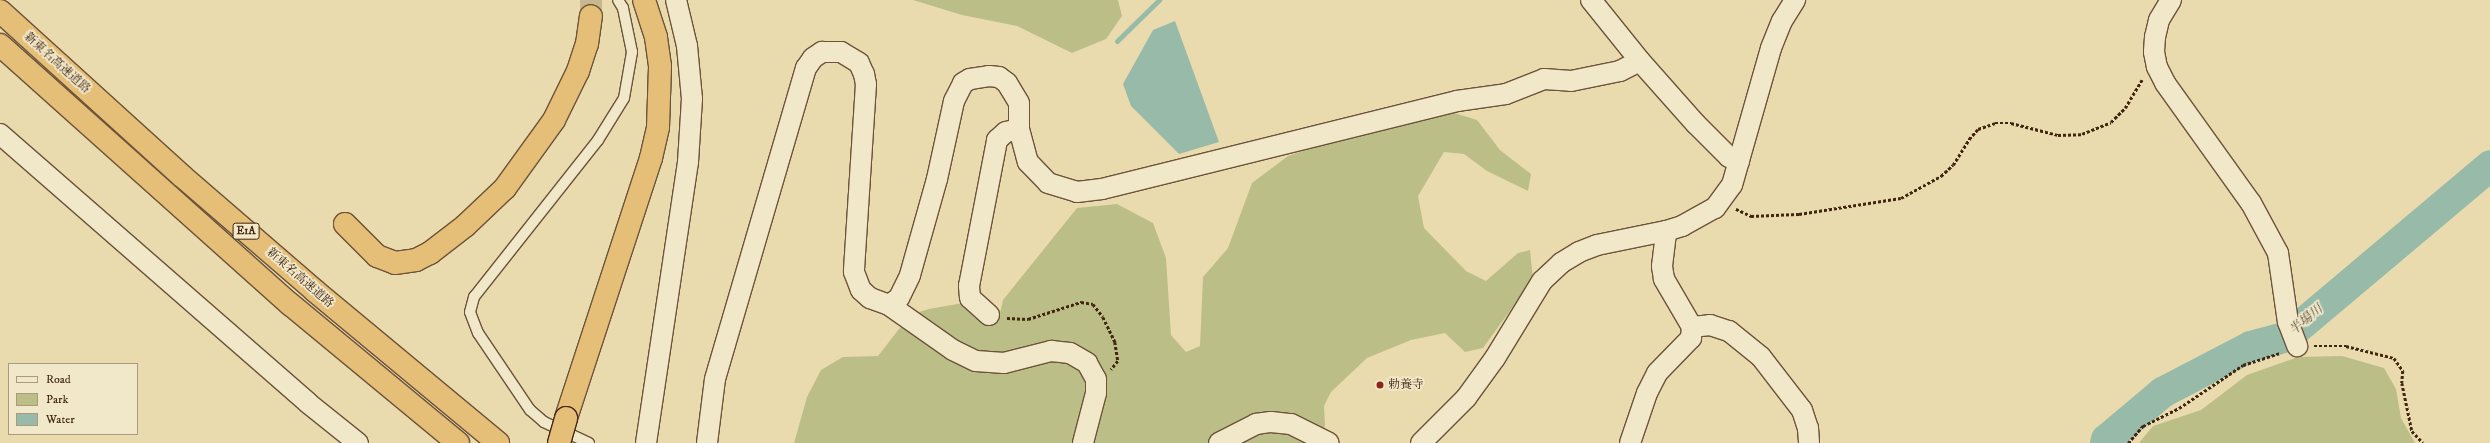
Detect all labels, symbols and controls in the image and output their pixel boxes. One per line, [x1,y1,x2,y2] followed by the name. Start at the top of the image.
[21,30,93,96] street label: 新東名高速道路
[232,222,260,240] road number: E1A
[264,245,336,311] street label: 新東名高速道路
[2286,301,2326,339] water label: 半場川
[8,363,138,435] legend
[46,372,71,387] text: Road
[1388,378,1424,392] place label: 勅養寺
[1375,380,1385,390] marker: 勅養寺
[46,392,68,407] text: Park
[46,412,75,427] text: Water

